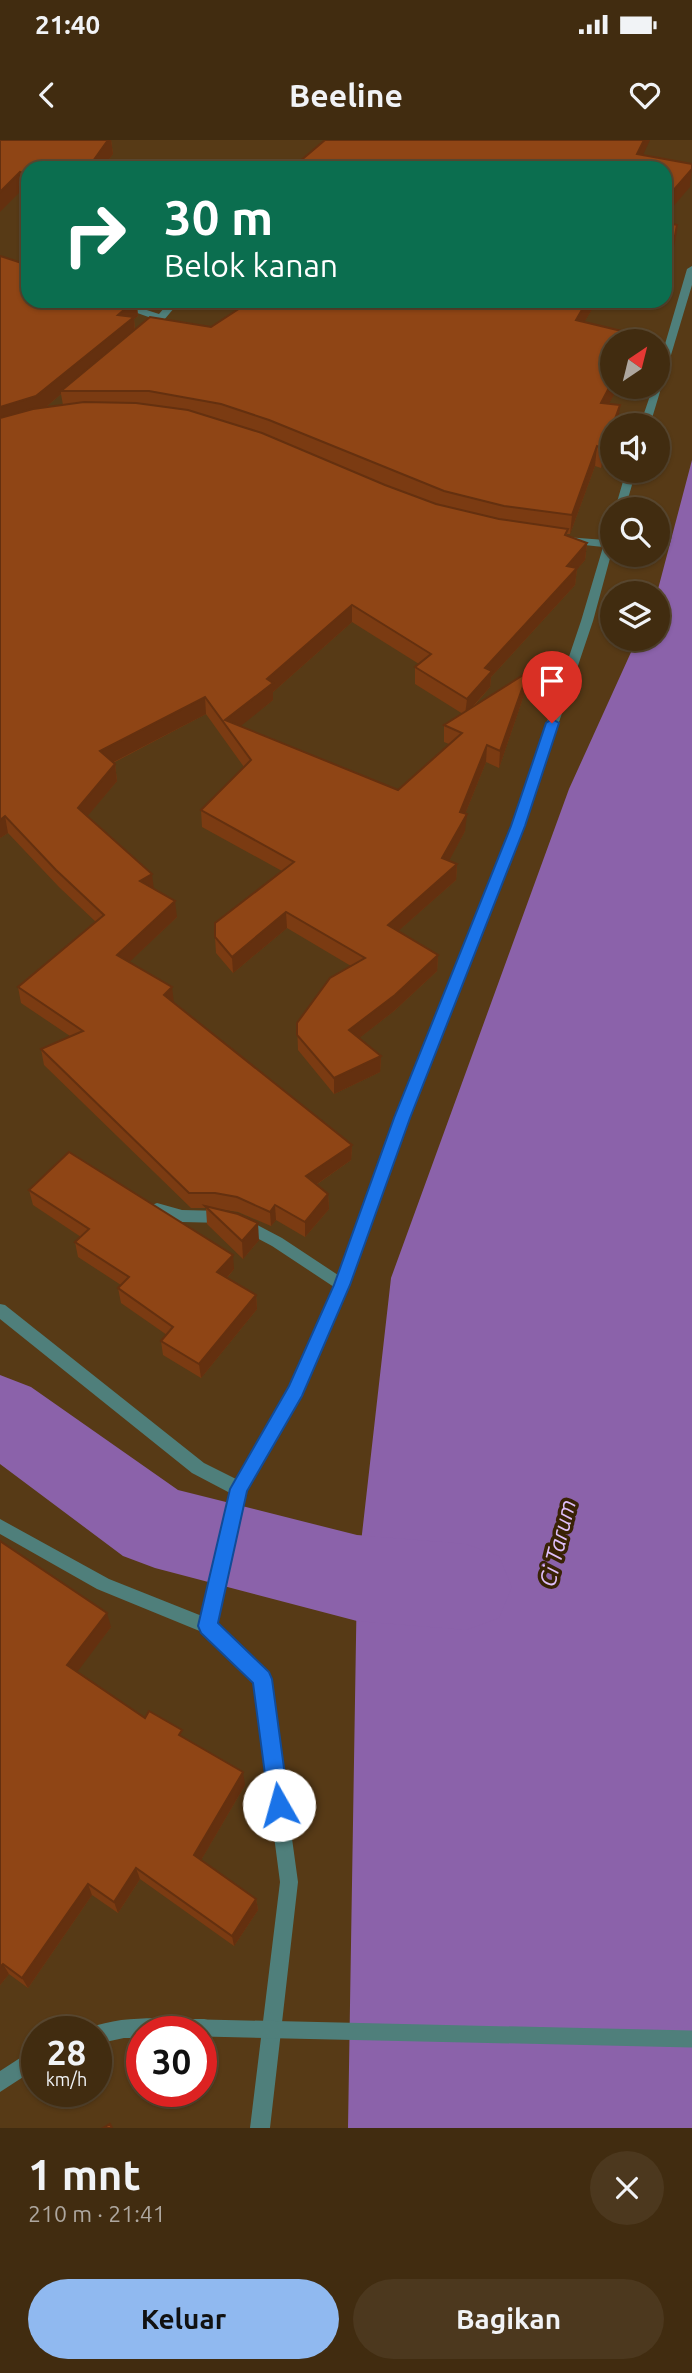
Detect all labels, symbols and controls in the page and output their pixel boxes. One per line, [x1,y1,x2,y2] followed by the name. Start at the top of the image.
[35,10,100,39] text: 21:40
[28,76,66,114] icon: back
[626,76,664,114] icon: heart
[289,77,403,113] text: Beeline
[49,189,140,280] icon: right
[164,189,273,244] text: 30 m
[164,247,338,283] text: Belok kanan
[600,329,670,399] north arrow
[600,329,670,651] map controls
[600,413,670,483] button: sound
[600,497,670,567] button: search
[600,581,670,651] button: layers
[522,651,582,723] pin
[533,662,571,700] icon: arrive
[534,1497,580,1589] water label: Ci Tarum
[242,1768,316,1842] position arrow
[126,2016,217,2107] speed limit sign: 30
[47,2032,86,2072] text: 28
[46,2069,87,2089] text: km/h
[28,2151,141,2198] text: 1 mnt
[590,2151,664,2225] button: close
[28,2201,166,2226] text: 210 m · 21:41
[28,2279,339,2359] button: Keluar
[353,2279,664,2359] button: Bagikan

